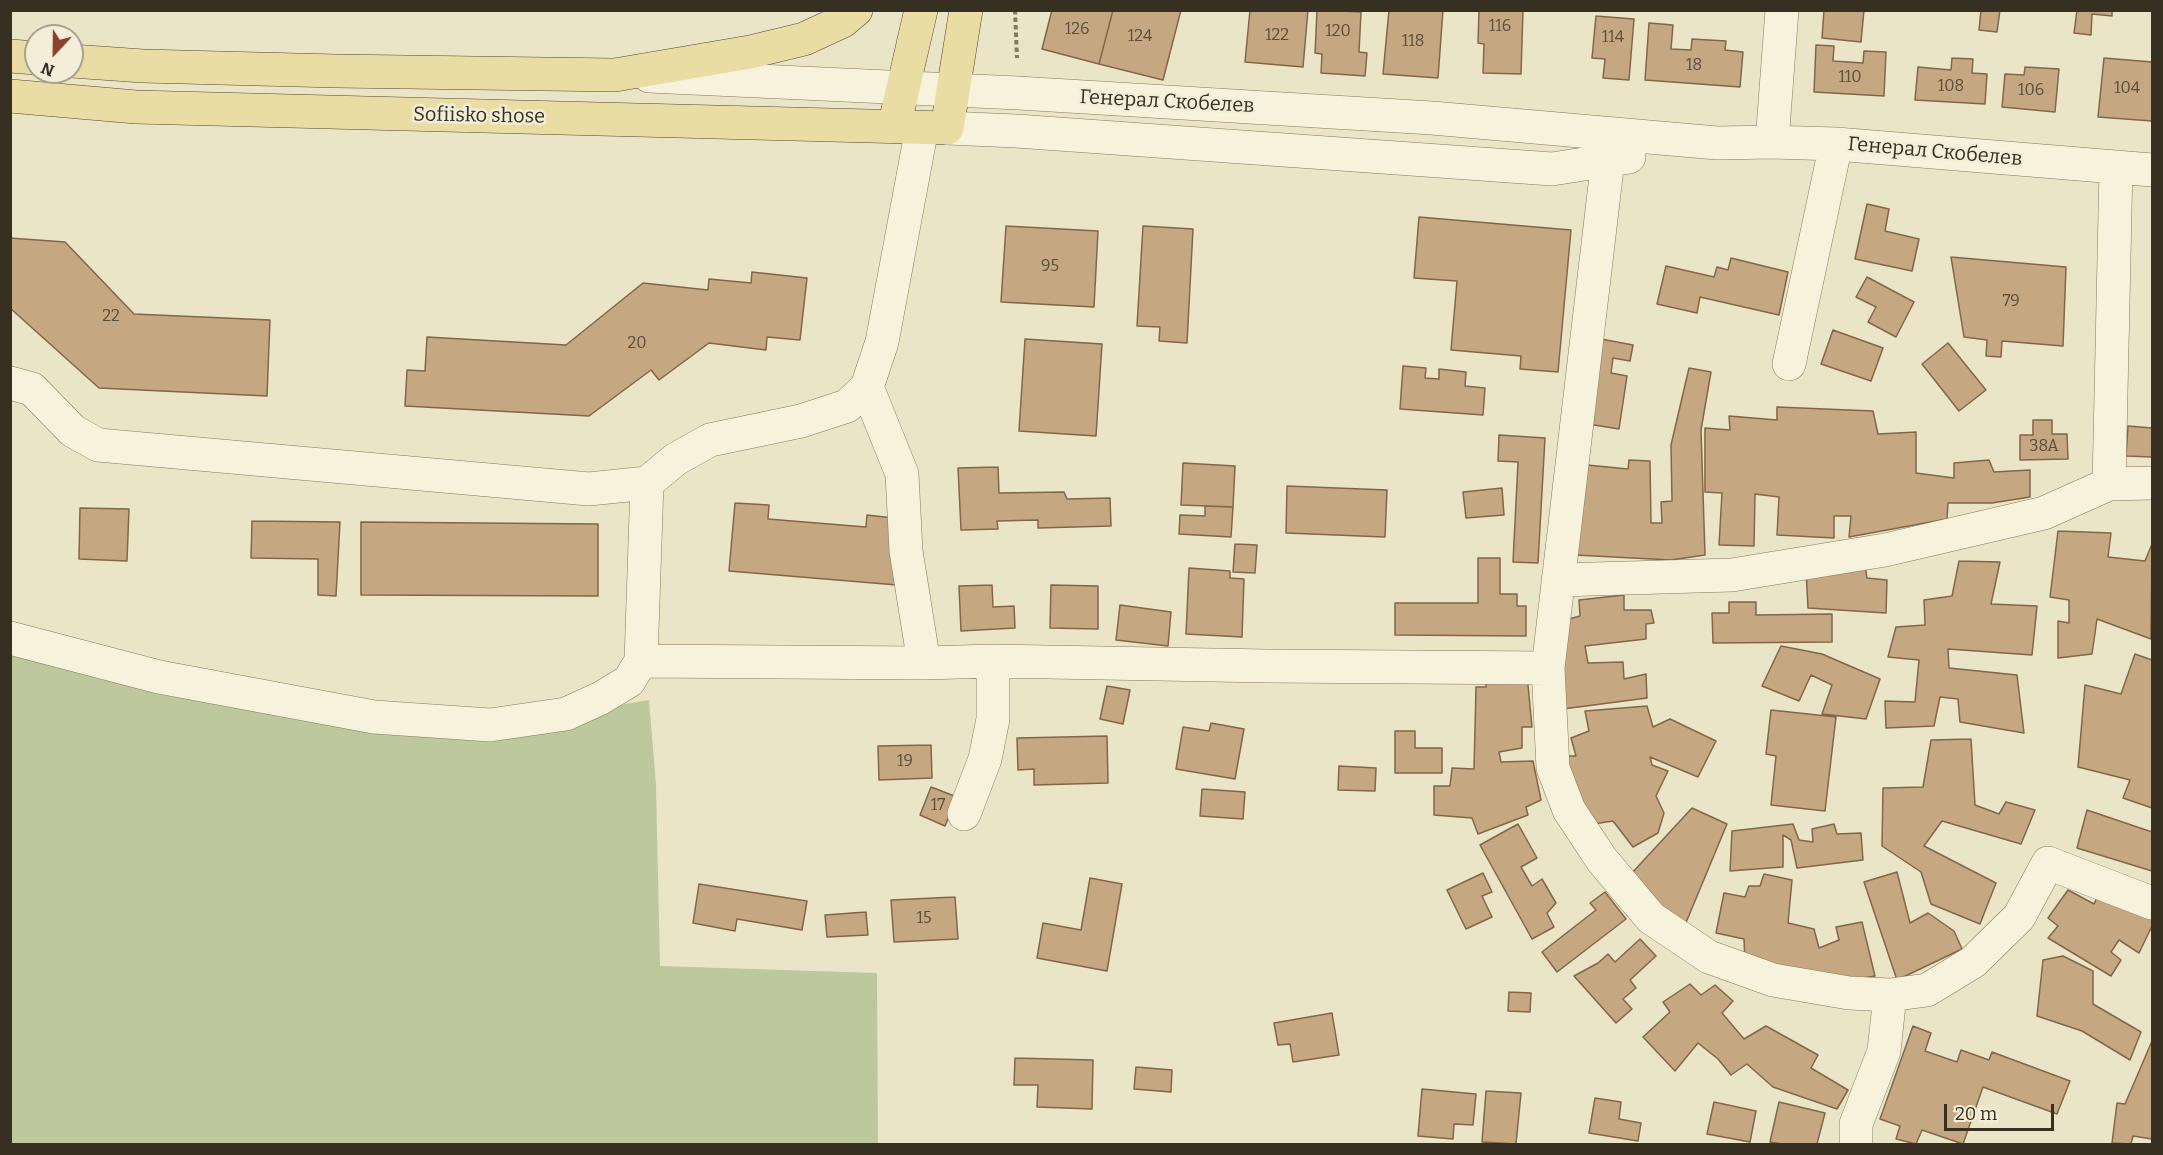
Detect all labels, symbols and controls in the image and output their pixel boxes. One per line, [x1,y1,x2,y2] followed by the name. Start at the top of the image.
[1489,17,1511,37] house number: 116
[1065,20,1089,40] house number: 126
[1325,22,1351,42] house number: 120
[24,24,84,84] north arrow
[1265,26,1289,46] house number: 122
[1128,27,1152,47] house number: 124
[1602,28,1624,48] house number: 114
[1402,32,1424,52] house number: 118
[1686,56,1702,76] house number: 18
[39,58,57,80] text: N
[1838,68,1862,88] house number: 110
[1938,77,1964,97] house number: 108
[2114,79,2140,99] house number: 104
[2018,81,2044,101] house number: 106
[1079,85,1255,119] street label: Генерал Скобелев
[413,103,545,129] street label: Sofiisko shose
[1847,132,2023,172] street label: Генерал Скобелев
[1041,257,1059,277] house number: 95
[2002,292,2020,312] house number: 79
[102,307,120,327] house number: 22
[628,334,646,354] house number: 20
[2029,437,2059,457] house number: 38А
[897,752,913,772] house number: 19
[931,796,945,816] house number: 17
[916,909,932,929] house number: 15
[1947,1092,2056,1130] scale bar
[1955,1103,1997,1125] text: 20 m

